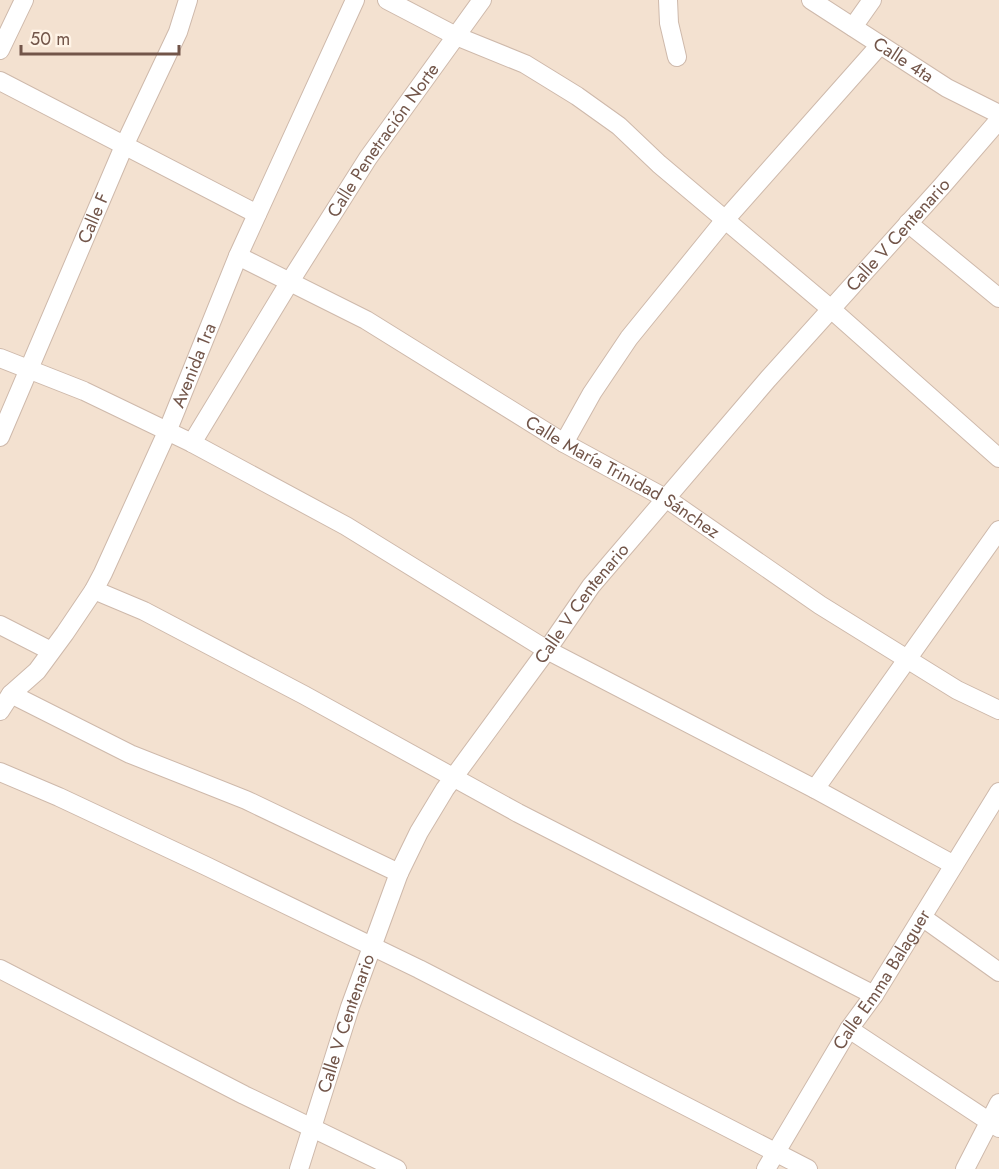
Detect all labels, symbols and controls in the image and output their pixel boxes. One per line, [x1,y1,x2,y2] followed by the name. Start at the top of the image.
[21,18,178,56] scale bar
[30,26,70,52] text: 50 m
[868,31,939,89] street label: Calle 4ta
[321,58,445,222] street label: Calle Penetración Norte
[840,172,956,297] street label: Calle V Centenario
[71,189,116,248] street label: Calle F
[165,319,223,412] street label: Avenida 1ra
[520,409,726,545] street label: Calle María Trinidad Sánchez
[528,537,635,669] street label: Calle V Centenario
[827,904,937,1055] street label: Calle Emma Balaguer
[311,950,381,1096] street label: Calle V Centenario

